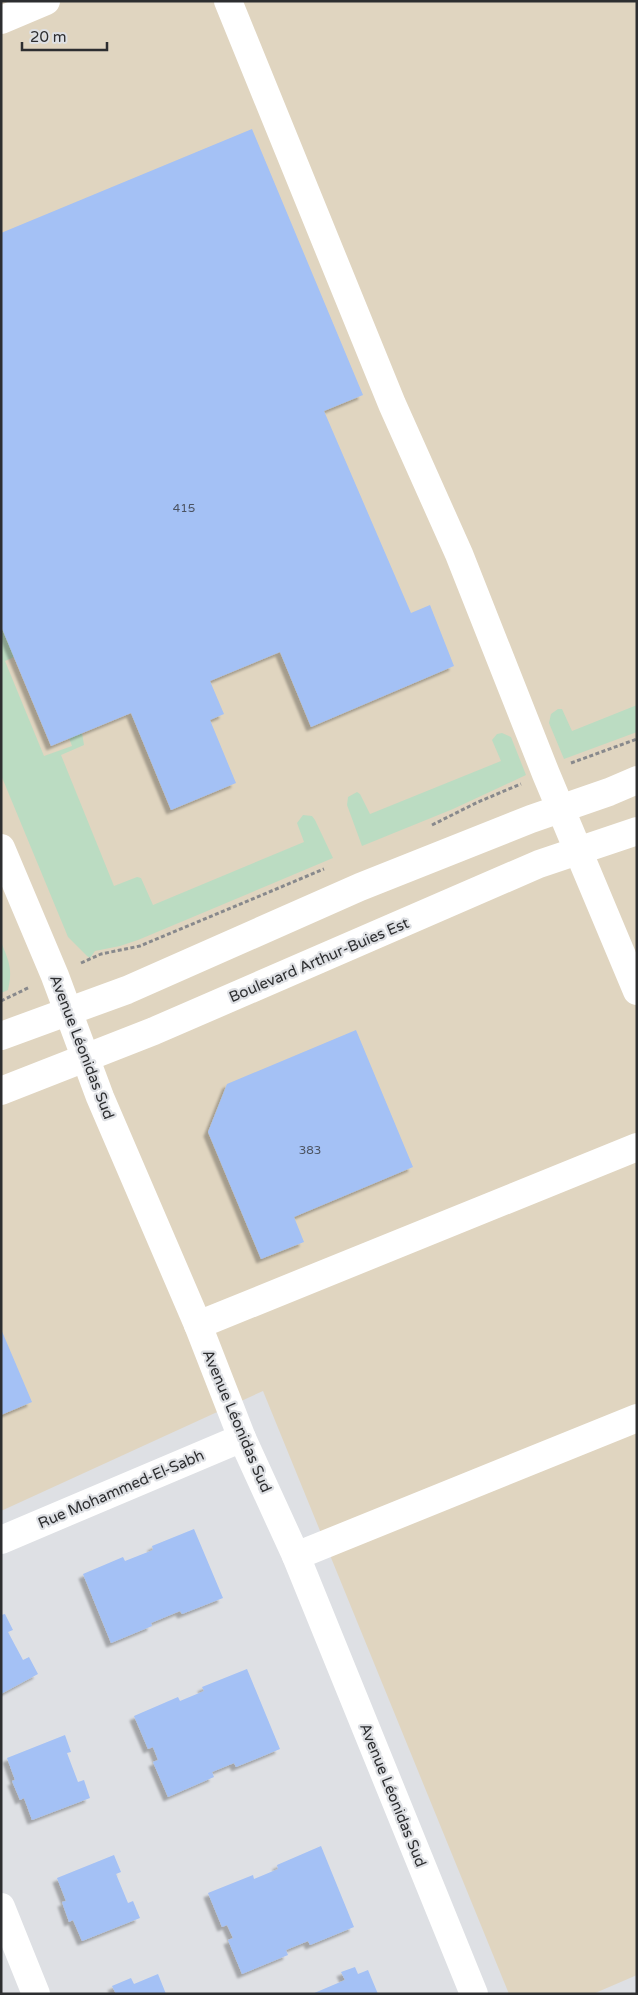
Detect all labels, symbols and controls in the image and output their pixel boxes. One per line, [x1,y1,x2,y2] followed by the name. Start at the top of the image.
[22,20,108,52] scale bar
[30,28,67,46] text: 20 m
[173,501,195,515] house number: 415
[226,914,412,1006] street label: Boulevard Arthur-Buies Est
[46,972,118,1122] street label: Avenue Léonidas Sud
[299,1143,321,1157] house number: 383
[199,1347,275,1495] street label: Avenue Léonidas Sud
[35,1446,207,1532] street label: Rue Mohammed-El-Sabh
[356,1721,430,1869] street label: Avenue Léonidas Sud

